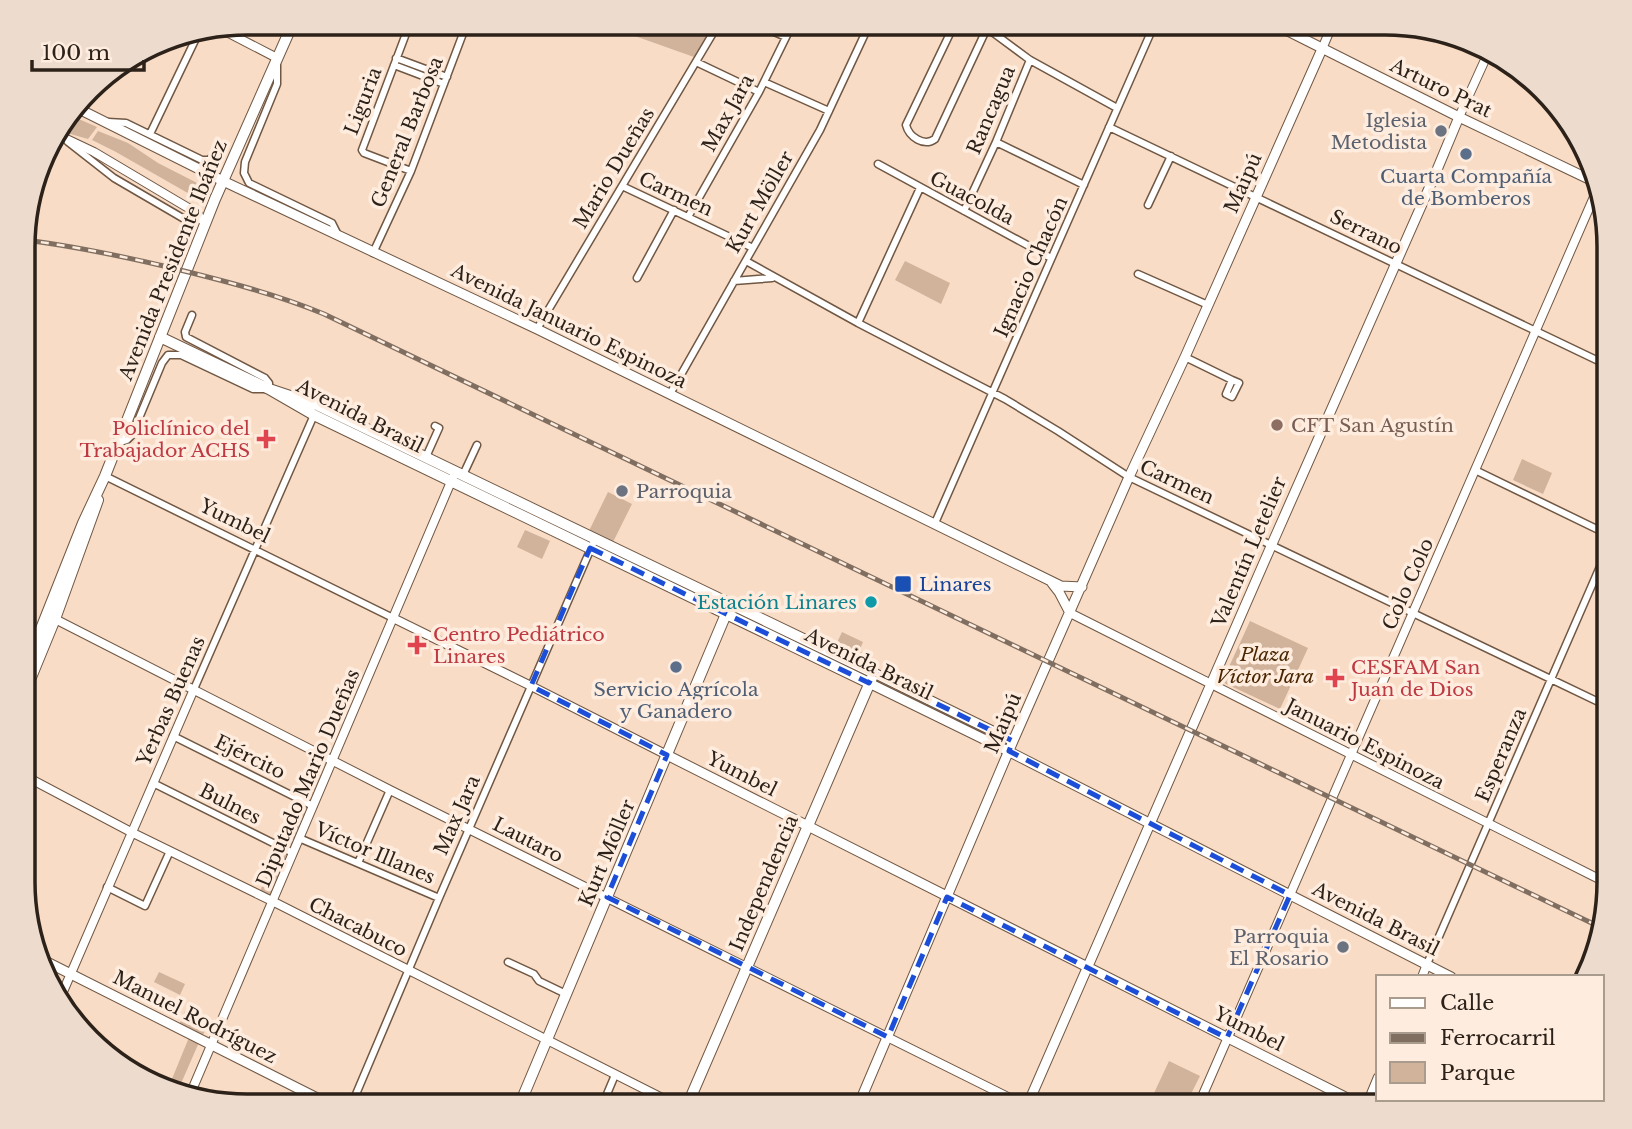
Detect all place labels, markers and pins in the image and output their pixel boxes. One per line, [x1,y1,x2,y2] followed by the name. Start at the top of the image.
[1331,109,1427,154] place label: Iglesia Metodista
[1433,123,1449,139] marker: Iglesia Metodista
[1458,146,1474,162] marker: Cuarta Compañía de Bomberos
[1380,165,1553,210] place label: Cuarta Compañía de Bomberos
[1291,414,1454,437] place label: CFT San Agustín
[79,417,250,462] place label: Policlínico del Trabajador ACHS
[1269,417,1285,433] marker: CFT San Agustín
[256,429,276,449] marker: Policlínico del Trabajador ACHS
[636,480,732,503] place label: Parroquia
[614,483,630,499] marker: Parroquia
[919,573,991,596] place label: Linares
[893,574,913,594] marker: Linares
[697,591,857,614] place label: Estación Linares
[863,594,879,610] marker: Estación Linares
[433,623,605,668] place label: Centro Pediátrico Linares
[407,635,427,655] marker: Centro Pediátrico Linares
[1348,656,1480,701] place label: CESFAM San Juan de Dios
[668,659,684,675] marker: Servicio Agrícola y Ganadero
[1325,668,1345,688] marker: CESFAM San Juan de Dios
[594,678,759,723] place label: Servicio Agrícola y Ganadero
[1229,925,1329,970] place label: Parroquia El Rosario
[1335,939,1351,955] marker: Parroquia El Rosario

